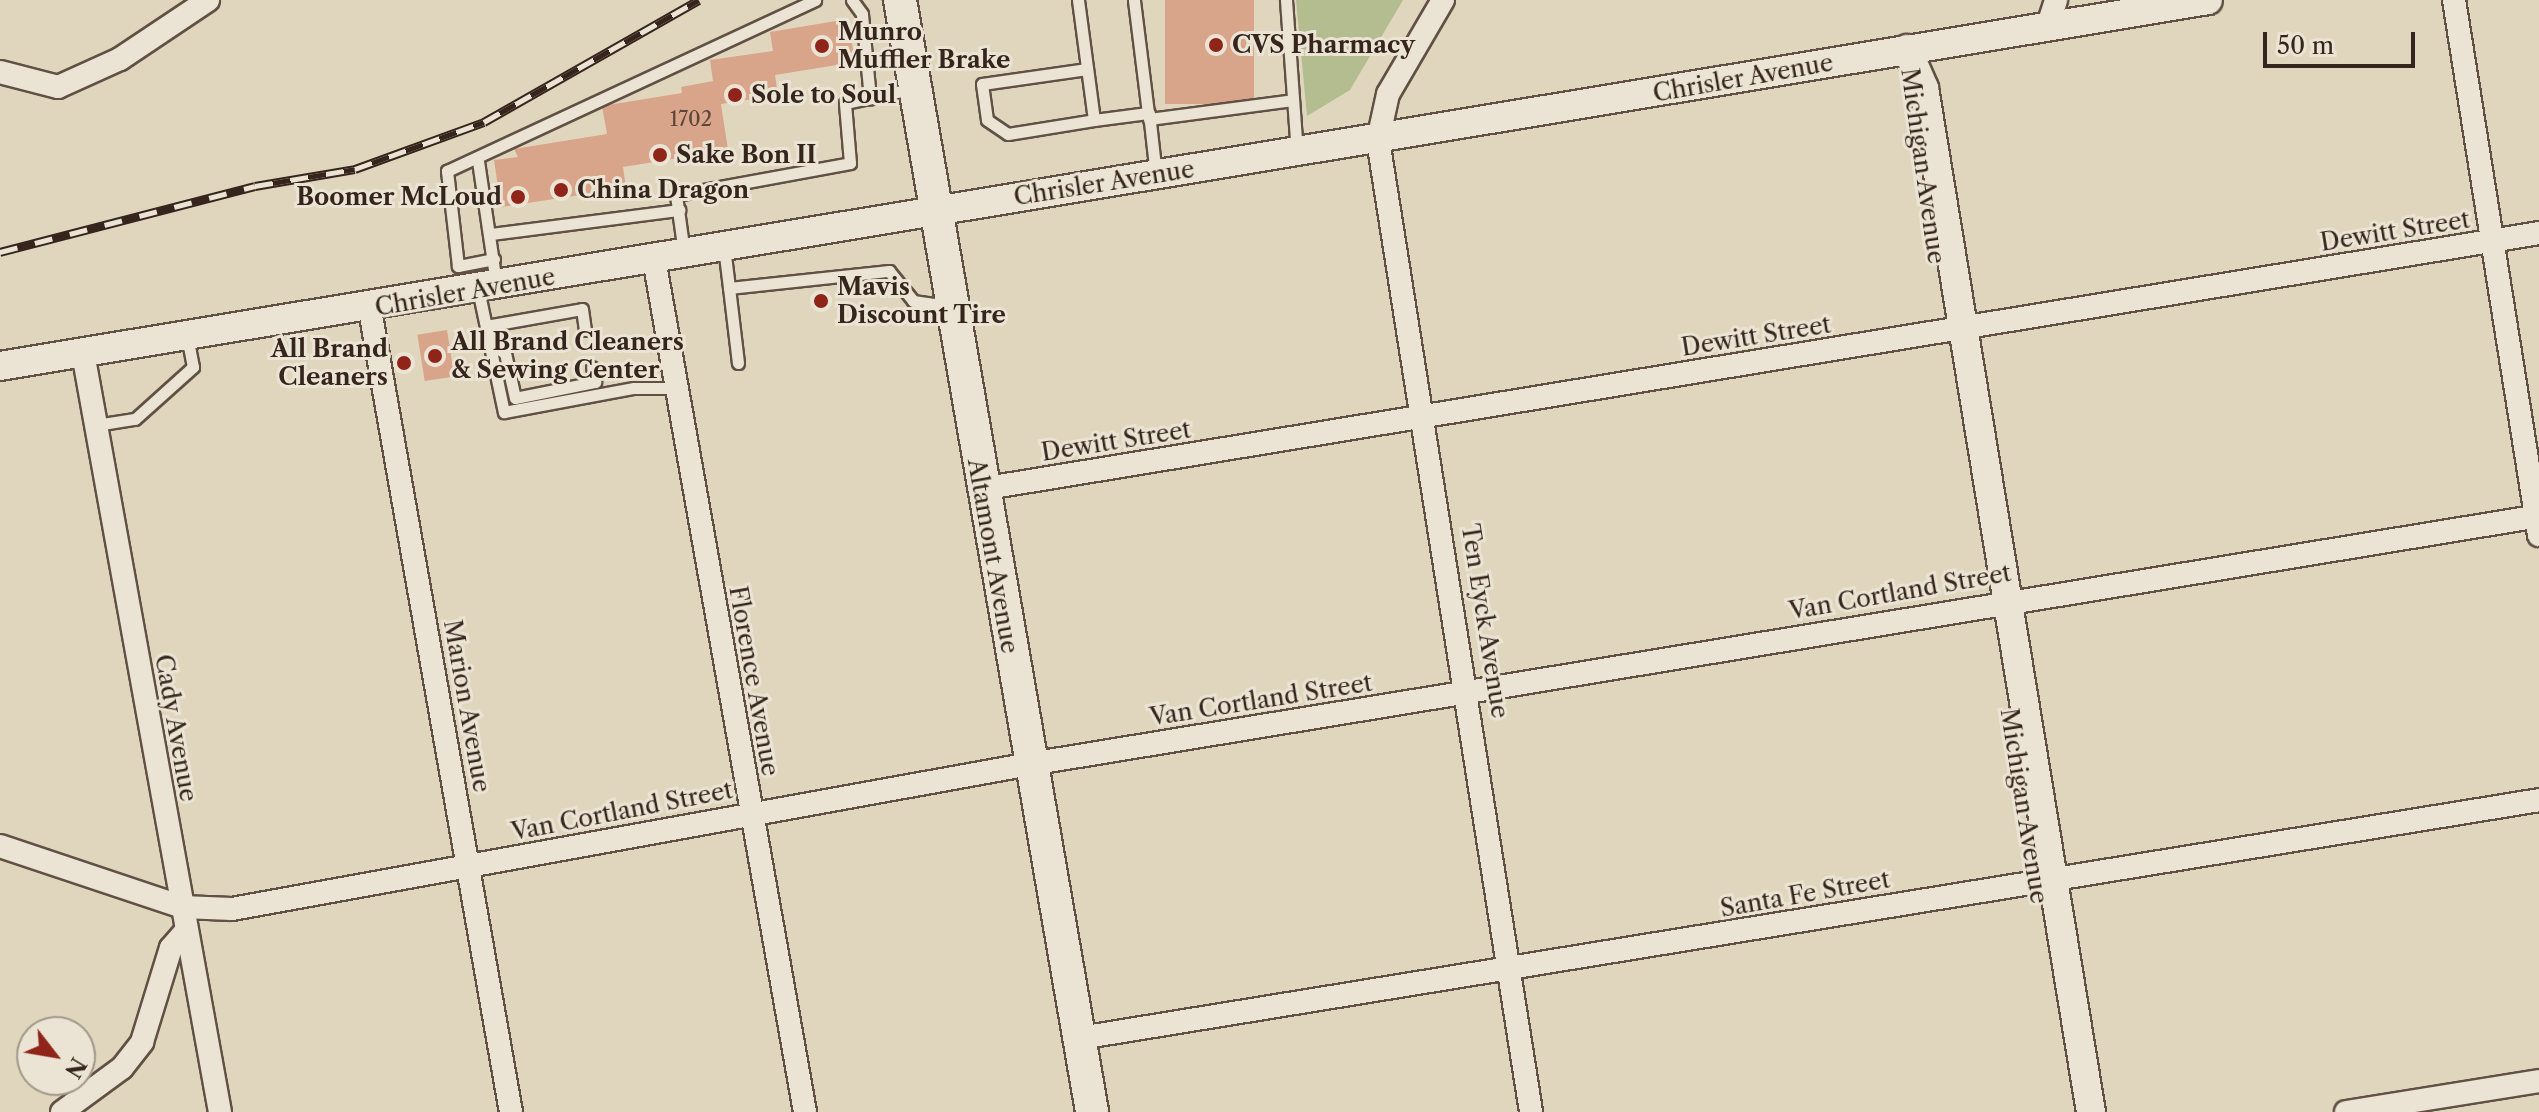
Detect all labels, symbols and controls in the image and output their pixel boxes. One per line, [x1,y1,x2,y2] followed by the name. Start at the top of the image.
[2267,16,2419,66] scale bar
[838,18,1011,74] place label: Munro Muffler Brake
[1232,31,1415,59] place label: CVS Pharmacy
[2277,31,2334,60] text: 50 m
[1207,36,1225,54] marker: CVS Pharmacy
[813,37,831,55] marker: Munro Muffler Brake
[1650,48,1836,108] street label: Chrisler Avenue
[1895,66,1951,266] street label: Michigan Avenue
[751,81,896,109] place label: Sole to Soul
[726,86,744,104] marker: Sole to Soul
[670,107,712,131] house number: 1702
[676,141,816,169] place label: Sake Bon II
[651,146,669,164] marker: Sake Bon II
[1011,154,1197,212] street label: Chrisler Avenue
[577,176,749,204] place label: China Dragon
[552,181,570,199] marker: China Dragon
[296,183,502,211] place label: Boomer McLoud
[509,188,527,206] marker: Boomer McLoud
[2318,205,2472,257] street label: Dewitt Street
[372,262,558,322] street label: Chrisler Avenue
[837,273,1006,329] place label: Mavis Discount Tire
[812,292,830,310] marker: Mavis Discount Tire
[1679,310,1833,362] street label: Dewitt Street
[451,328,684,384] place label: All Brand Cleaners & Sewing Center
[271,335,388,391] place label: All Brand Cleaners
[426,347,444,365] marker: All Brand Cleaners & Sewing Center
[395,354,413,372] marker: All Brand Cleaners
[1039,415,1193,467] street label: Dewitt Street
[962,456,1024,656] street label: Altamont Avenue
[1455,521,1515,721] street label: Ten Eyck Avenue
[1787,558,2013,626] street label: Van Cortland Street
[723,583,785,779] street label: Florence Avenue
[438,617,496,795] street label: Marion Avenue
[149,651,203,805] street label: Cady Avenue
[1148,668,1374,732] street label: Van Cortland Street
[1994,706,2054,906] street label: Michigan Avenue
[509,775,735,847] street label: Van Cortland Street
[1718,865,1892,923] street label: Santa Fe Street
[16,1016,96,1096] north arrow
[59,1052,92,1083] text: N

